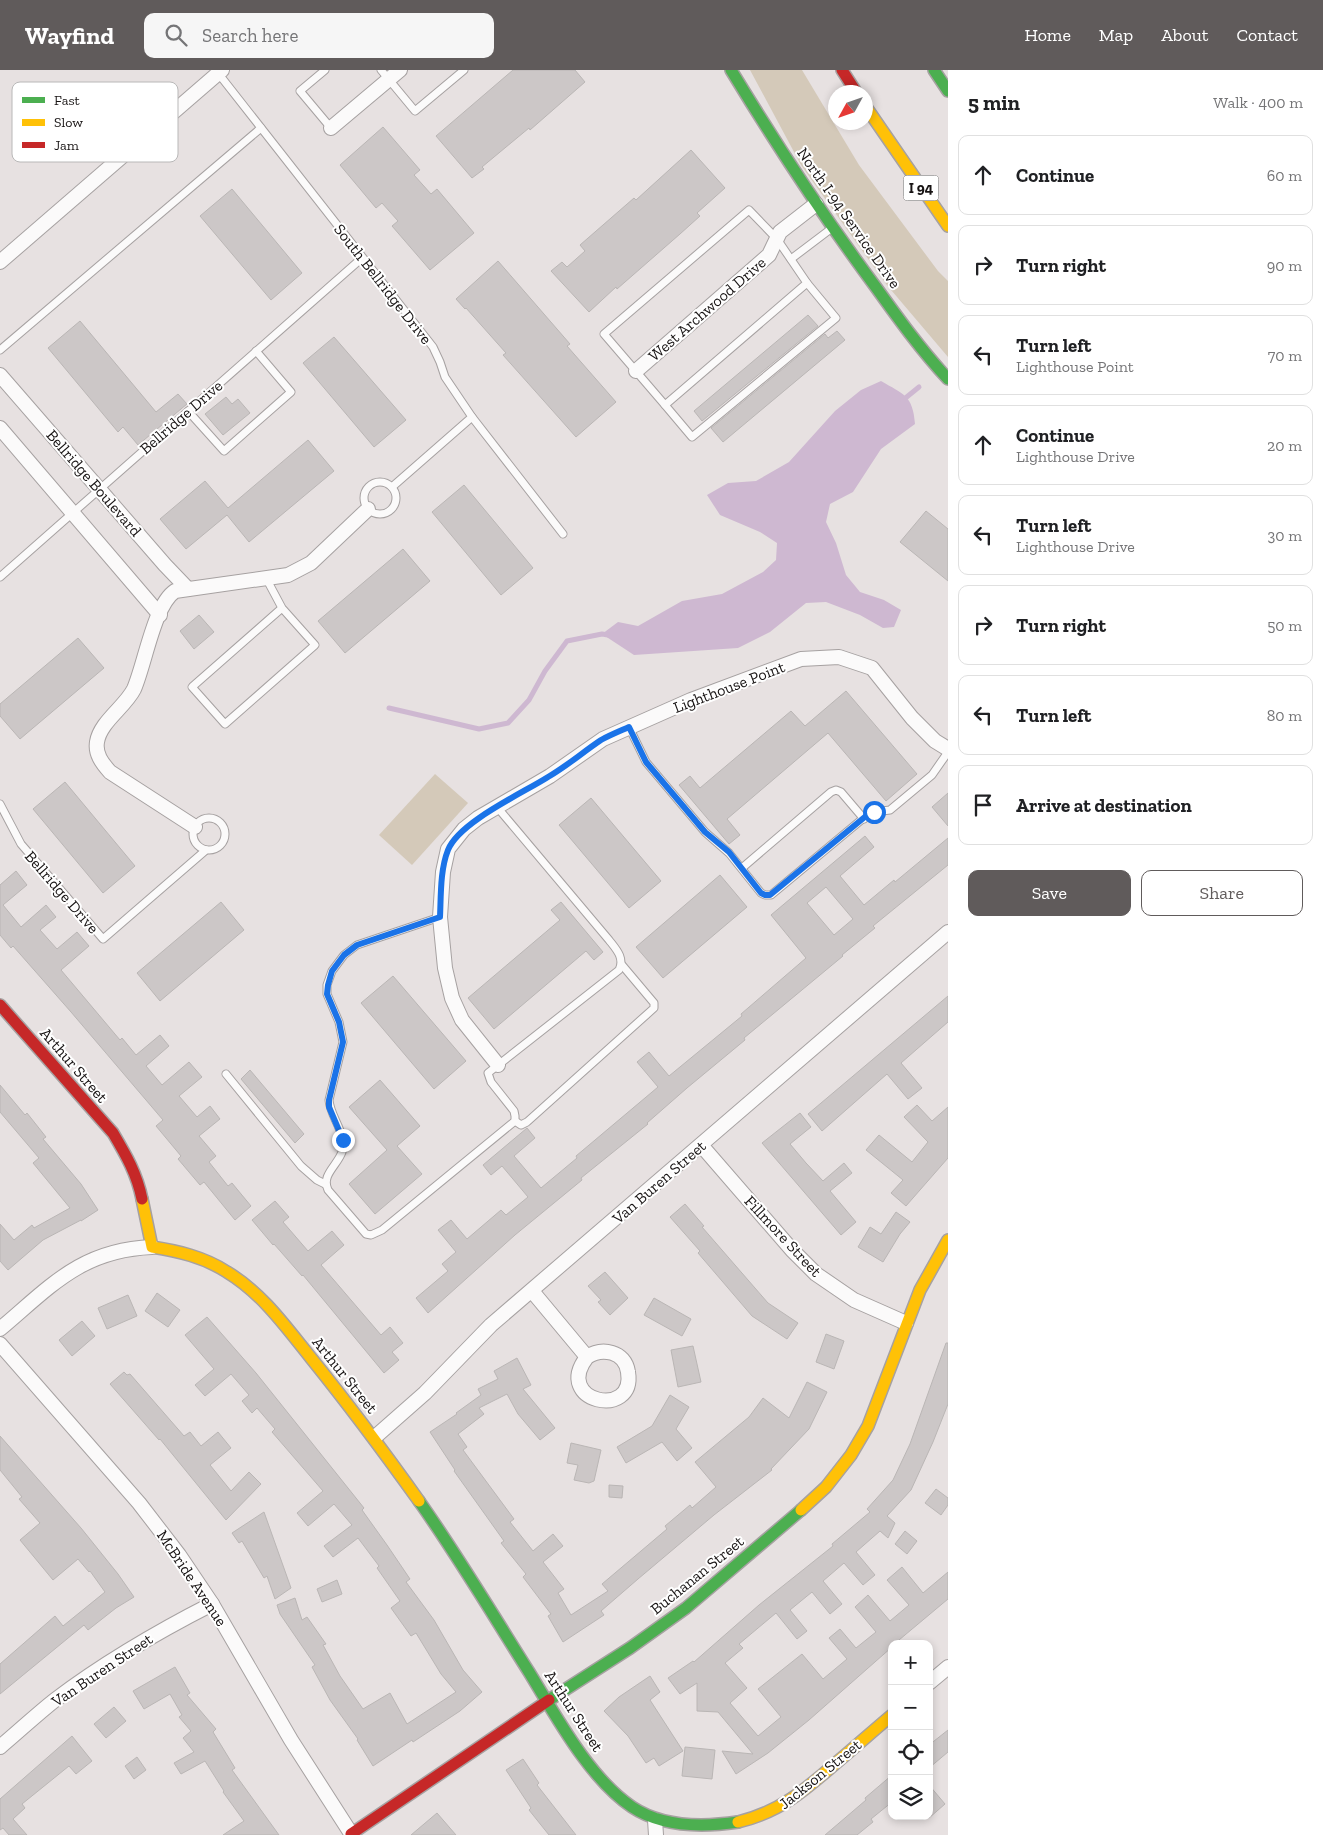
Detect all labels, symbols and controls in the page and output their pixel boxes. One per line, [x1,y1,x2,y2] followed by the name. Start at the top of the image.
[144,13,494,58] search box
[25,21,114,50] text: Wayfind
[162,21,190,49] icon: search
[202,24,298,47] text: Search here
[1024,24,1071,46] text: Home
[1099,24,1133,46] text: Map
[1161,24,1208,46] text: About
[1236,24,1298,46] text: Contact
[12,82,178,162] legend
[828,85,873,130] north arrow
[968,90,1020,115] text: 5 min
[54,92,81,109] text: Fast
[1213,93,1303,112] text: Walk · 400 m
[54,114,83,131] text: Slow
[54,137,79,154] text: Jam
[793,144,905,292] street label: North I-94 Service Drive
[969,161,997,189] icon: ahead
[1016,164,1094,187] text: Continue
[1267,166,1302,185] text: 60 m
[904,176,938,200] road number: I 94
[330,220,436,348] street label: South Bellridge Drive
[969,251,997,279] icon: right
[644,253,770,365] street label: West Archwood Drive
[1016,254,1106,277] text: Turn right
[1267,256,1302,275] text: 90 m
[1016,334,1091,357] text: Turn left
[969,341,997,369] icon: left
[1268,346,1302,365] text: 70 m
[1016,357,1134,376] text: Lighthouse Point
[136,376,226,458] street label: Bellridge Drive
[1016,424,1094,447] text: Continue
[42,426,146,540] street label: Bellridge Boulevard
[969,431,997,459] icon: ahead
[1267,436,1302,455] text: 20 m
[1016,447,1135,466] text: Lighthouse Drive
[1016,514,1091,537] text: Turn left
[969,521,997,549] icon: left
[1268,526,1302,545] text: 30 m
[1016,537,1135,556] text: Lighthouse Drive
[969,611,997,639] icon: right
[1016,614,1106,637] text: Turn right
[1267,616,1302,635] text: 50 m
[671,657,787,717] street label: Lighthouse Point
[969,701,997,729] icon: left
[1016,704,1091,727] text: Turn left
[1267,706,1302,725] text: 80 m
[969,791,997,819] icon: arrive
[1016,794,1192,817] text: Arrive at destination
[863,801,886,824] route start
[21,847,103,937] street label: Bellridge Drive
[968,870,1131,916] button: Save
[1141,870,1303,916] button: Share
[36,1024,112,1106] street label: Arthur Street
[332,1129,355,1152] route end
[608,1136,710,1228] street label: Van Buren Street
[741,1192,825,1281] street label: Fillmore Street
[308,1333,382,1417] street label: Arthur Street
[153,1526,231,1630] street label: McBride Avenue
[646,1532,748,1618] street label: Buchanan Street
[47,1629,156,1711] street label: Van Buren Street
[888,1640,933,1820] map controls
[888,1640,933,1685] button: +
[541,1667,607,1755] street label: Arthur Street
[888,1685,933,1730] button: −
[888,1730,933,1775] button: locate
[775,1735,865,1813] street label: Jackson Street
[888,1775,933,1820] button: layers

